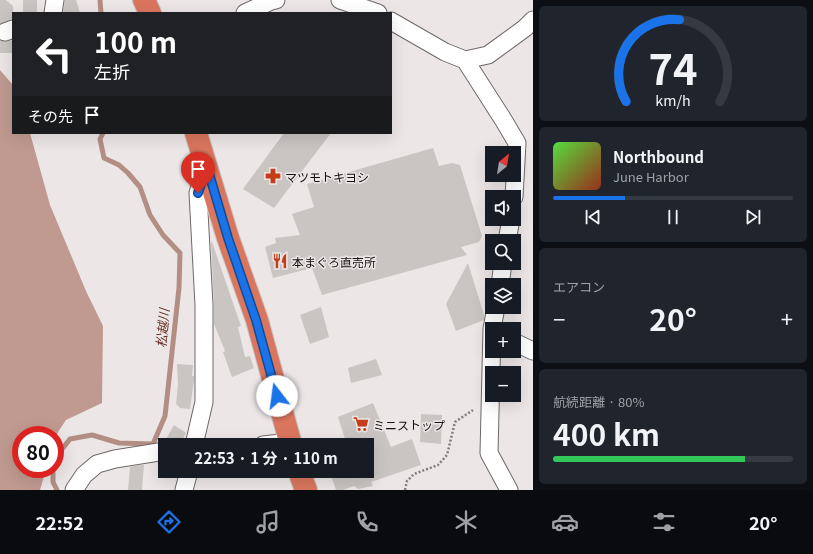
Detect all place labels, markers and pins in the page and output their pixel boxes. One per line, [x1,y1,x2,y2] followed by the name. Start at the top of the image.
[181,152,215,193] pin
[264,167,282,185] pharmacy icon: マツモトキヨシ
[285,168,369,185] place label: マツモトキヨシ
[271,252,289,270] restaurant icon: 本まぐろ直売所
[292,253,376,270] place label: 本まぐろ直売所
[352,415,370,433] supermarket icon: ミニストップ
[373,416,445,433] place label: ミニストップ

